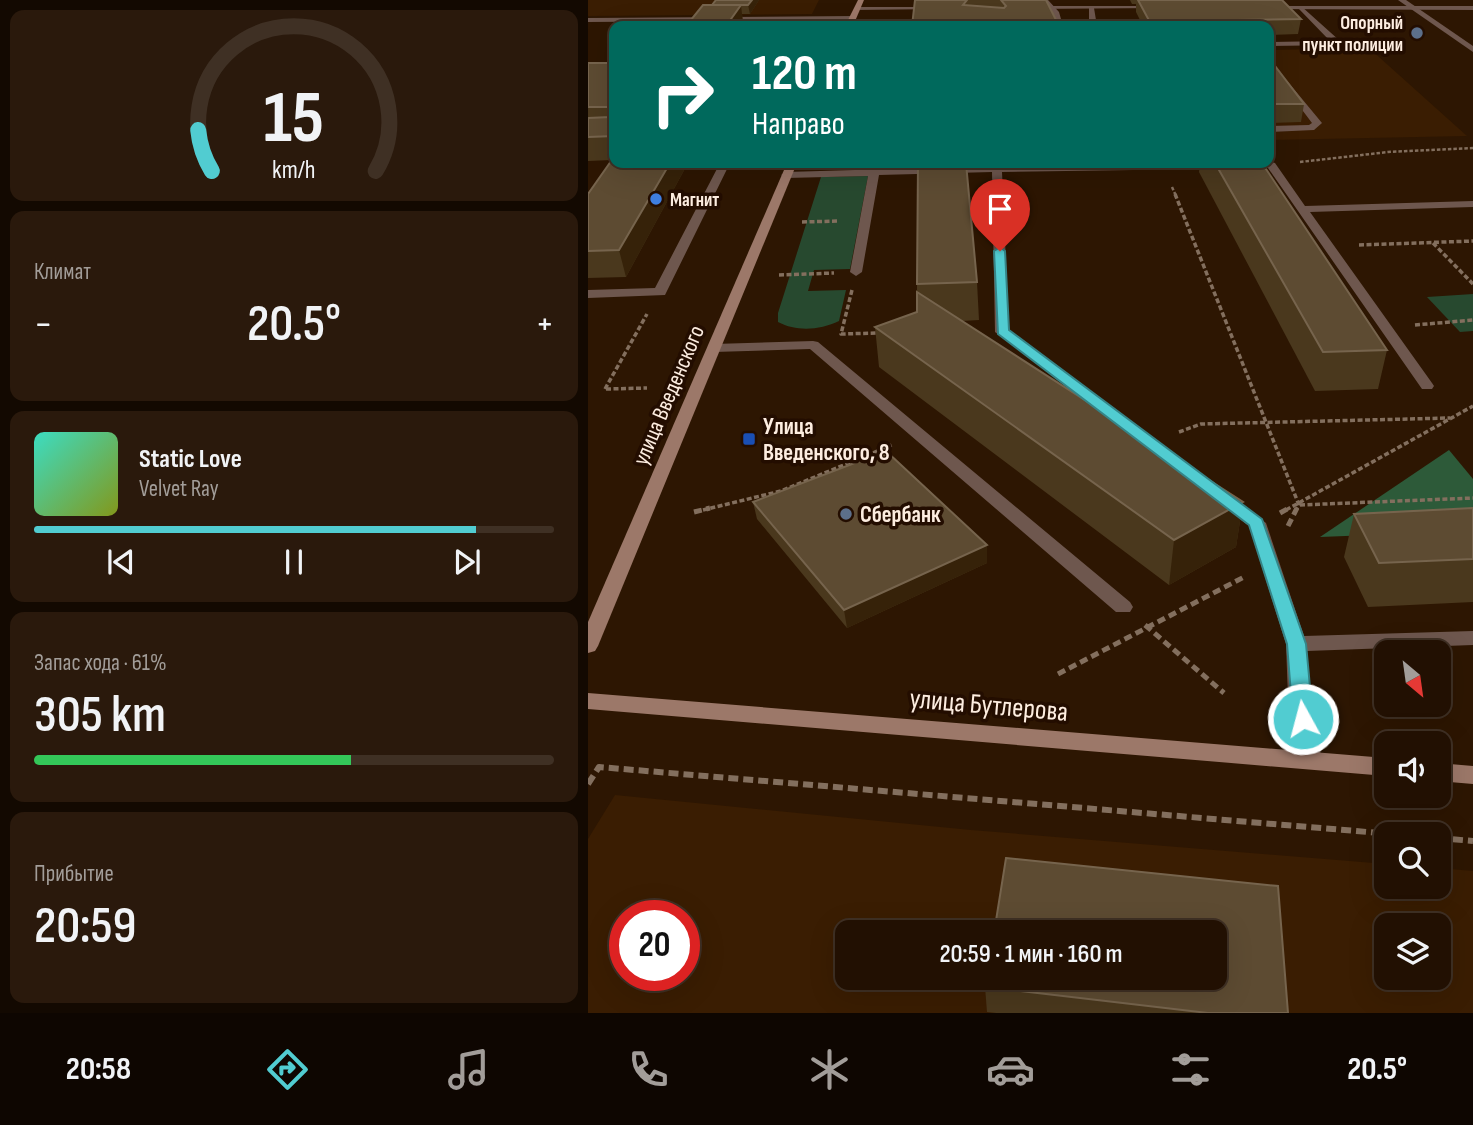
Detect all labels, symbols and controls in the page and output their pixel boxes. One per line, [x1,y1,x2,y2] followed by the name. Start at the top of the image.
[1302,12,1403,57] place label: Опорный пункт полиции
[1409,25,1425,41] marker: Опорный пункт полиции
[752,45,857,104] text: 120 m
[637,49,728,140] icon: right
[264,76,324,164] text: 15
[752,105,845,144] text: Направо
[272,155,316,186] text: km/h
[970,179,1030,251] pin
[670,189,719,212] place label: Магнит
[981,190,1019,228] icon: arrive
[648,191,664,207] marker: Магнит
[34,258,91,286] text: Климат
[247,293,341,356] text: 20.5°
[34,302,53,347] text: −
[535,302,554,347] text: +
[627,321,711,470] street label: улица Введенского
[763,413,890,467] place label: Улица Введенского, 8
[741,431,757,447] marker: Улица Введенского, 8
[139,444,242,475] text: Static Love
[139,475,219,503] text: Velvet Ray
[860,501,941,529] place label: Сбербанк
[838,506,854,522] marker: Сбербанк
[102,543,140,581] icon: previous
[275,543,313,581] icon: pause
[448,543,486,581] icon: next
[1374,640,1451,718] north arrow
[1374,640,1451,990] map controls
[34,649,167,677] text: Запас хода · 61%
[908,682,1069,729] street label: улица Бутлерова
[1266,682,1340,756] position arrow
[34,684,166,747] text: 305 km
[1374,731,1451,808] button: sound
[1374,822,1451,899] button: search
[34,860,114,888] text: Прибытие
[34,895,136,958] text: 20:59
[609,900,700,991] speed limit sign: 20
[1374,913,1451,990] button: layers
[939,939,1123,970] text: 20:59 · 1 мин · 160 m
[263,1045,312,1094] icon: directions
[444,1045,493,1094] icon: music
[624,1045,673,1094] icon: phone
[805,1045,854,1094] icon: climate
[986,1045,1035,1094] icon: car
[1166,1045,1215,1094] icon: filters
[66,1050,131,1089] text: 20:58
[1347,1050,1407,1089] text: 20.5°

